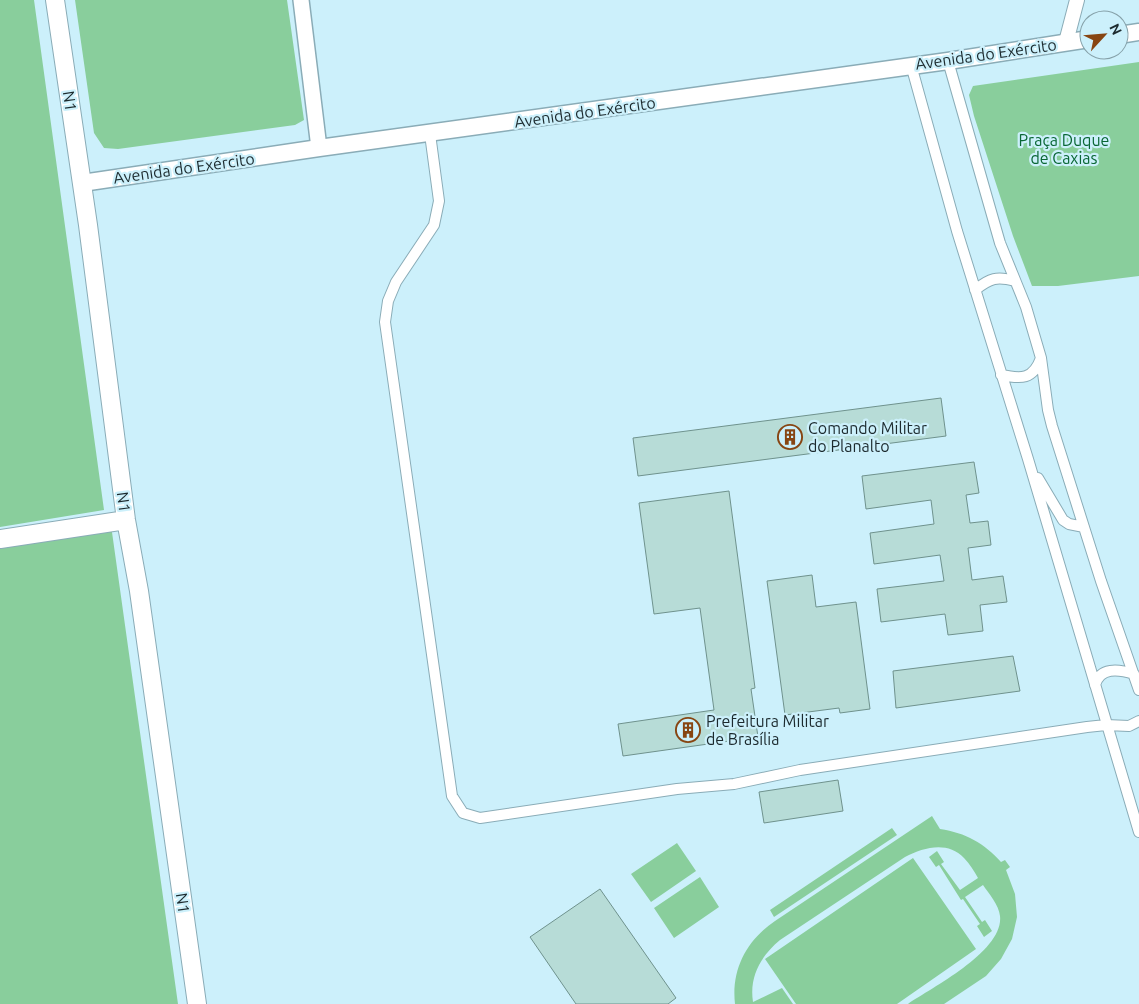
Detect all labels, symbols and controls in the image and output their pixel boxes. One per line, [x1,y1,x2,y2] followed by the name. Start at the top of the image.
[1079,10,1129,60] north arrow
[1106,21,1125,38] text: N
[914,35,1058,73] street label: Avenida do Exército
[60,90,80,112] street label: N1
[513,93,657,131] street label: Avenida do Exército
[1019,131,1109,167] park label: Praça Duque de Caxias
[112,149,256,187] street label: Avenida do Exército
[808,419,927,455] place label: Comando Militar do Planalto
[777,424,803,450] building icon: Comando Militar do Planalto
[114,491,134,513] street label: N1
[706,712,829,748] place label: Prefeitura Militar de Brasília
[675,717,701,743] building icon: Prefeitura Militar de Brasília
[173,892,193,914] street label: N1

